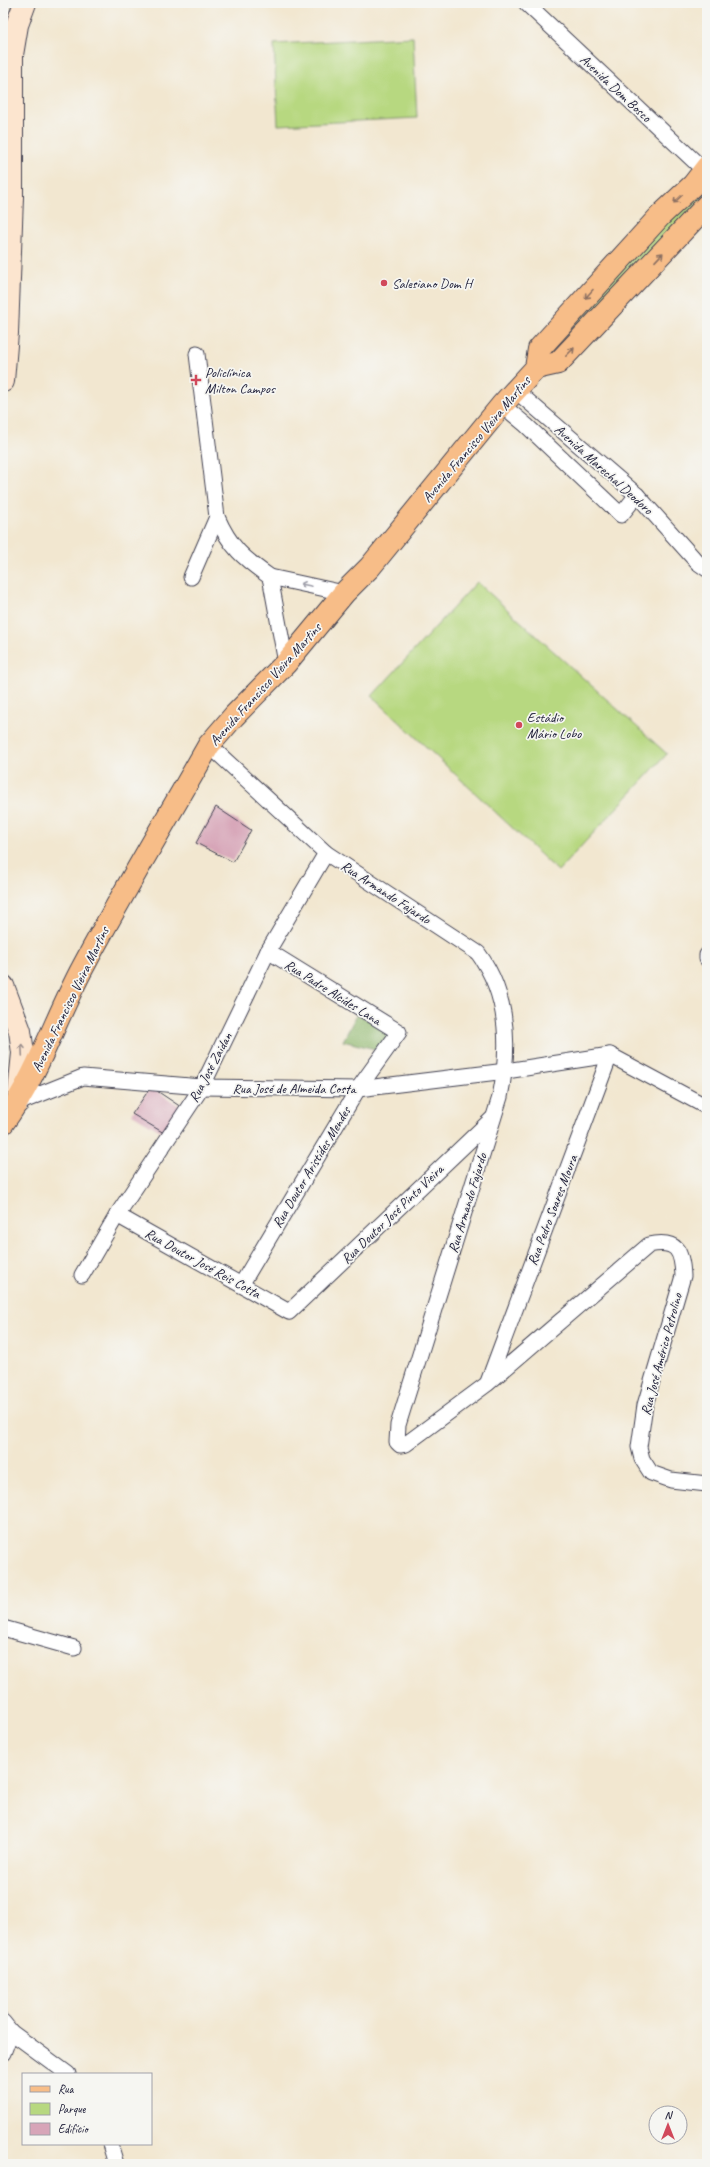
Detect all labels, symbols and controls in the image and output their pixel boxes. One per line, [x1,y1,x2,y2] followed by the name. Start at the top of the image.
[577,51,656,126] street label: Avenida Dom Bosco
[673,194,683,204] one-way arrow
[654,252,664,262] one-way arrow
[392,275,474,292] place label: Salesiano Dom H
[379,278,389,288] marker: Salesiano Dom H
[585,289,594,299] one-way arrow
[565,347,575,356] one-way arrow
[205,364,276,397] place label: Policlínica Milton Campos
[419,372,535,506] street label: Avenida Francisco Vieira Martins
[190,374,202,386] marker: Policlínica Milton Campos
[551,421,657,519] street label: Avenida Marechal Deodoro
[300,581,313,589] one-way arrow
[206,619,326,749] street label: Avenida Francisco Vieira Martins
[527,709,582,742] place label: Estádio Mário Lobo
[514,720,524,730] marker: Estádio Mário Lobo
[338,857,435,928] street label: Rua Armando Fajardo
[28,923,114,1075] street label: Avenida Francisco Vieira Martins
[281,956,385,1030] street label: Rua Padre Alcídes Lana
[185,1029,236,1105] street label: Rua José Zaidan
[18,1044,25,1057] one-way arrow
[233,1080,357,1097] street label: Rua José de Almeida Costa
[269,1103,355,1231] street label: Rua Doutor Aristídes Mendes
[444,1150,491,1255] street label: Rua Armando Fajardo
[524,1152,582,1268] street label: Rua Pedro Soares Moura
[338,1160,448,1267] street label: Rua Doutor José Pinto Vieira
[142,1225,264,1303] street label: Rua Doutor José Reis Cotta
[637,1290,686,1417] street label: Rua José Américo Petrolino
[22,2073,152,2145] legend
[58,2081,75,2097] text: Rua
[58,2101,87,2117] text: Parque
[648,2105,688,2145] north arrow
[665,2108,674,2122] text: N
[58,2121,90,2137] text: Edifício

